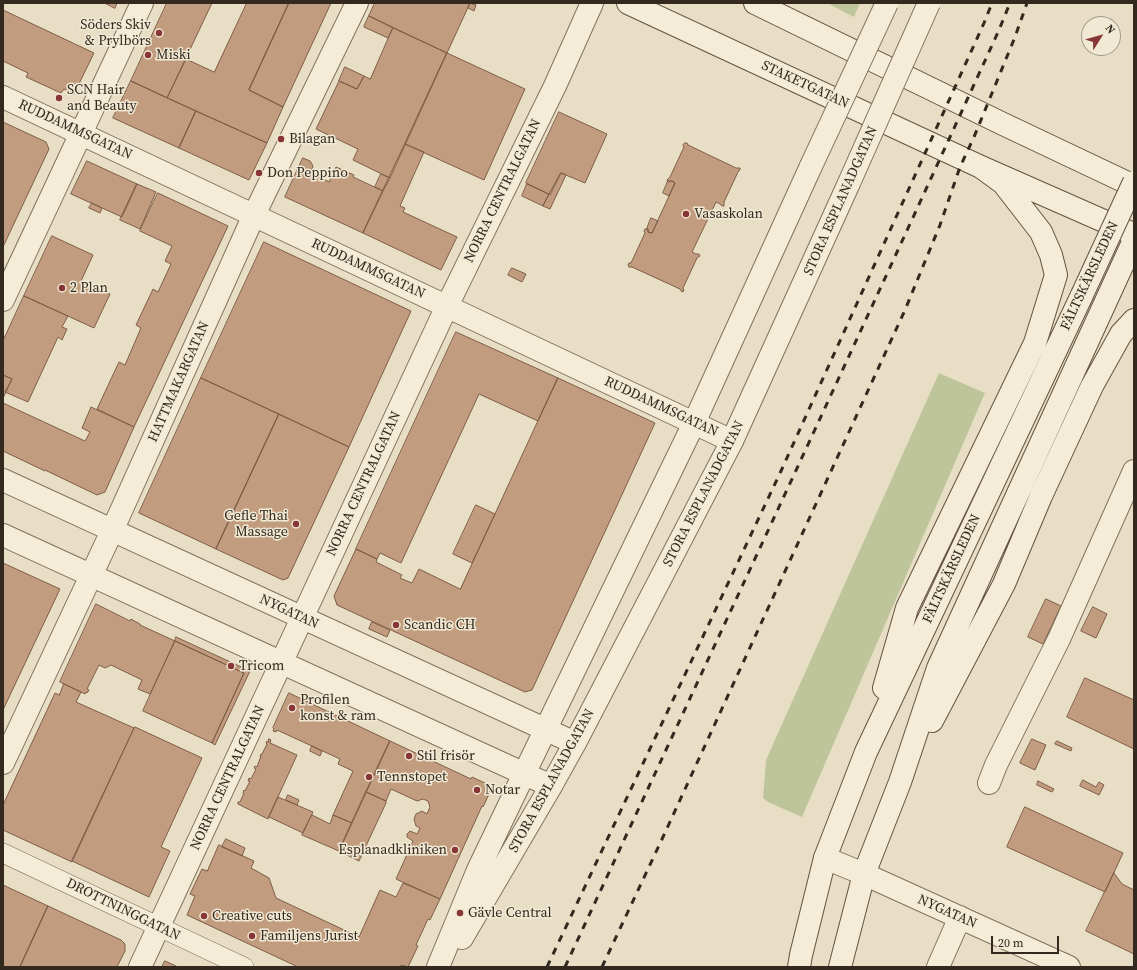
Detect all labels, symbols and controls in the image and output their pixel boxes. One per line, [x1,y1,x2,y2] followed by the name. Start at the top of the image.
[1081,16,1121,56] north arrow
[80,17,151,50] place label: Söders Skiv & Prylbörs
[1102,21,1119,37] text: N
[154,28,164,38] marker: Söders Skiv & Prylbörs
[156,47,191,63] place label: Miski
[143,50,153,60] marker: Miski
[759,57,851,113] street label: STAKETGATAN
[67,82,137,114] place label: SCN Hair and Beauty
[54,93,64,103] marker: SCN Hair and Beauty
[15,96,135,164] street label: RUDDAMMSGATAN
[461,116,545,266] street label: NORRA CENTRALGATAN
[800,124,882,278] street label: STORA ESPLANADGATAN
[289,131,336,147] place label: Bilagan
[276,134,286,144] marker: Bilagan
[267,165,348,181] place label: Don Peppino
[254,168,264,178] marker: Don Peppino
[694,206,763,222] place label: Vasaskolan
[681,209,691,219] marker: Vasaskolan
[1057,219,1123,333] street label: FÄLTSKÄRSLEDEN
[308,235,428,303] street label: RUDDAMMSGATAN
[70,280,108,296] place label: 2 Plan
[57,283,67,293] marker: 2 Plan
[145,319,213,445] street label: HATTMAKARGATAN
[601,373,721,441] street label: RUDDAMMSGATAN
[323,409,405,559] street label: NORRA CENTRALGATAN
[660,418,748,570] street label: STORA ESPLANADGATAN
[224,508,288,540] place label: Gefle Thai Massage
[919,512,985,626] street label: FÄLTSKÄRSLEDEN
[291,519,301,529] marker: Gefle Thai Massage
[257,591,321,633] street label: NYGATAN
[404,617,476,633] place label: Scandic CH
[391,620,401,630] marker: Scandic CH
[239,658,284,674] place label: Tricom
[226,661,236,671] marker: Tricom
[300,692,376,724] place label: Profilen konst & ram
[187,703,269,853] street label: NORRA CENTRALGATAN
[287,703,297,713] marker: Profilen konst & ram
[506,706,598,856] street label: STORA ESPLANADGATAN
[417,748,475,764] place label: Stil frisör
[404,751,414,761] marker: Stil frisör
[377,769,447,785] place label: Tennstopet
[364,772,374,782] marker: Tennstopet
[485,782,520,798] place label: Notar
[472,785,482,795] marker: Notar
[338,842,447,858] place label: Esplanadkliniken
[450,845,460,855] marker: Esplanadkliniken
[63,875,183,945] street label: DROTTNINGGATAN
[915,891,979,933] street label: NYGATAN
[468,905,552,921] place label: Gävle Central
[212,908,292,924] place label: Creative cuts
[455,908,465,918] marker: Gävle Central
[199,911,209,921] marker: Creative cuts
[260,928,358,944] place label: Familjens Jurist
[993,928,1061,954] scale bar
[247,931,257,941] marker: Familjens Jurist
[998,935,1024,951] text: 20 m

